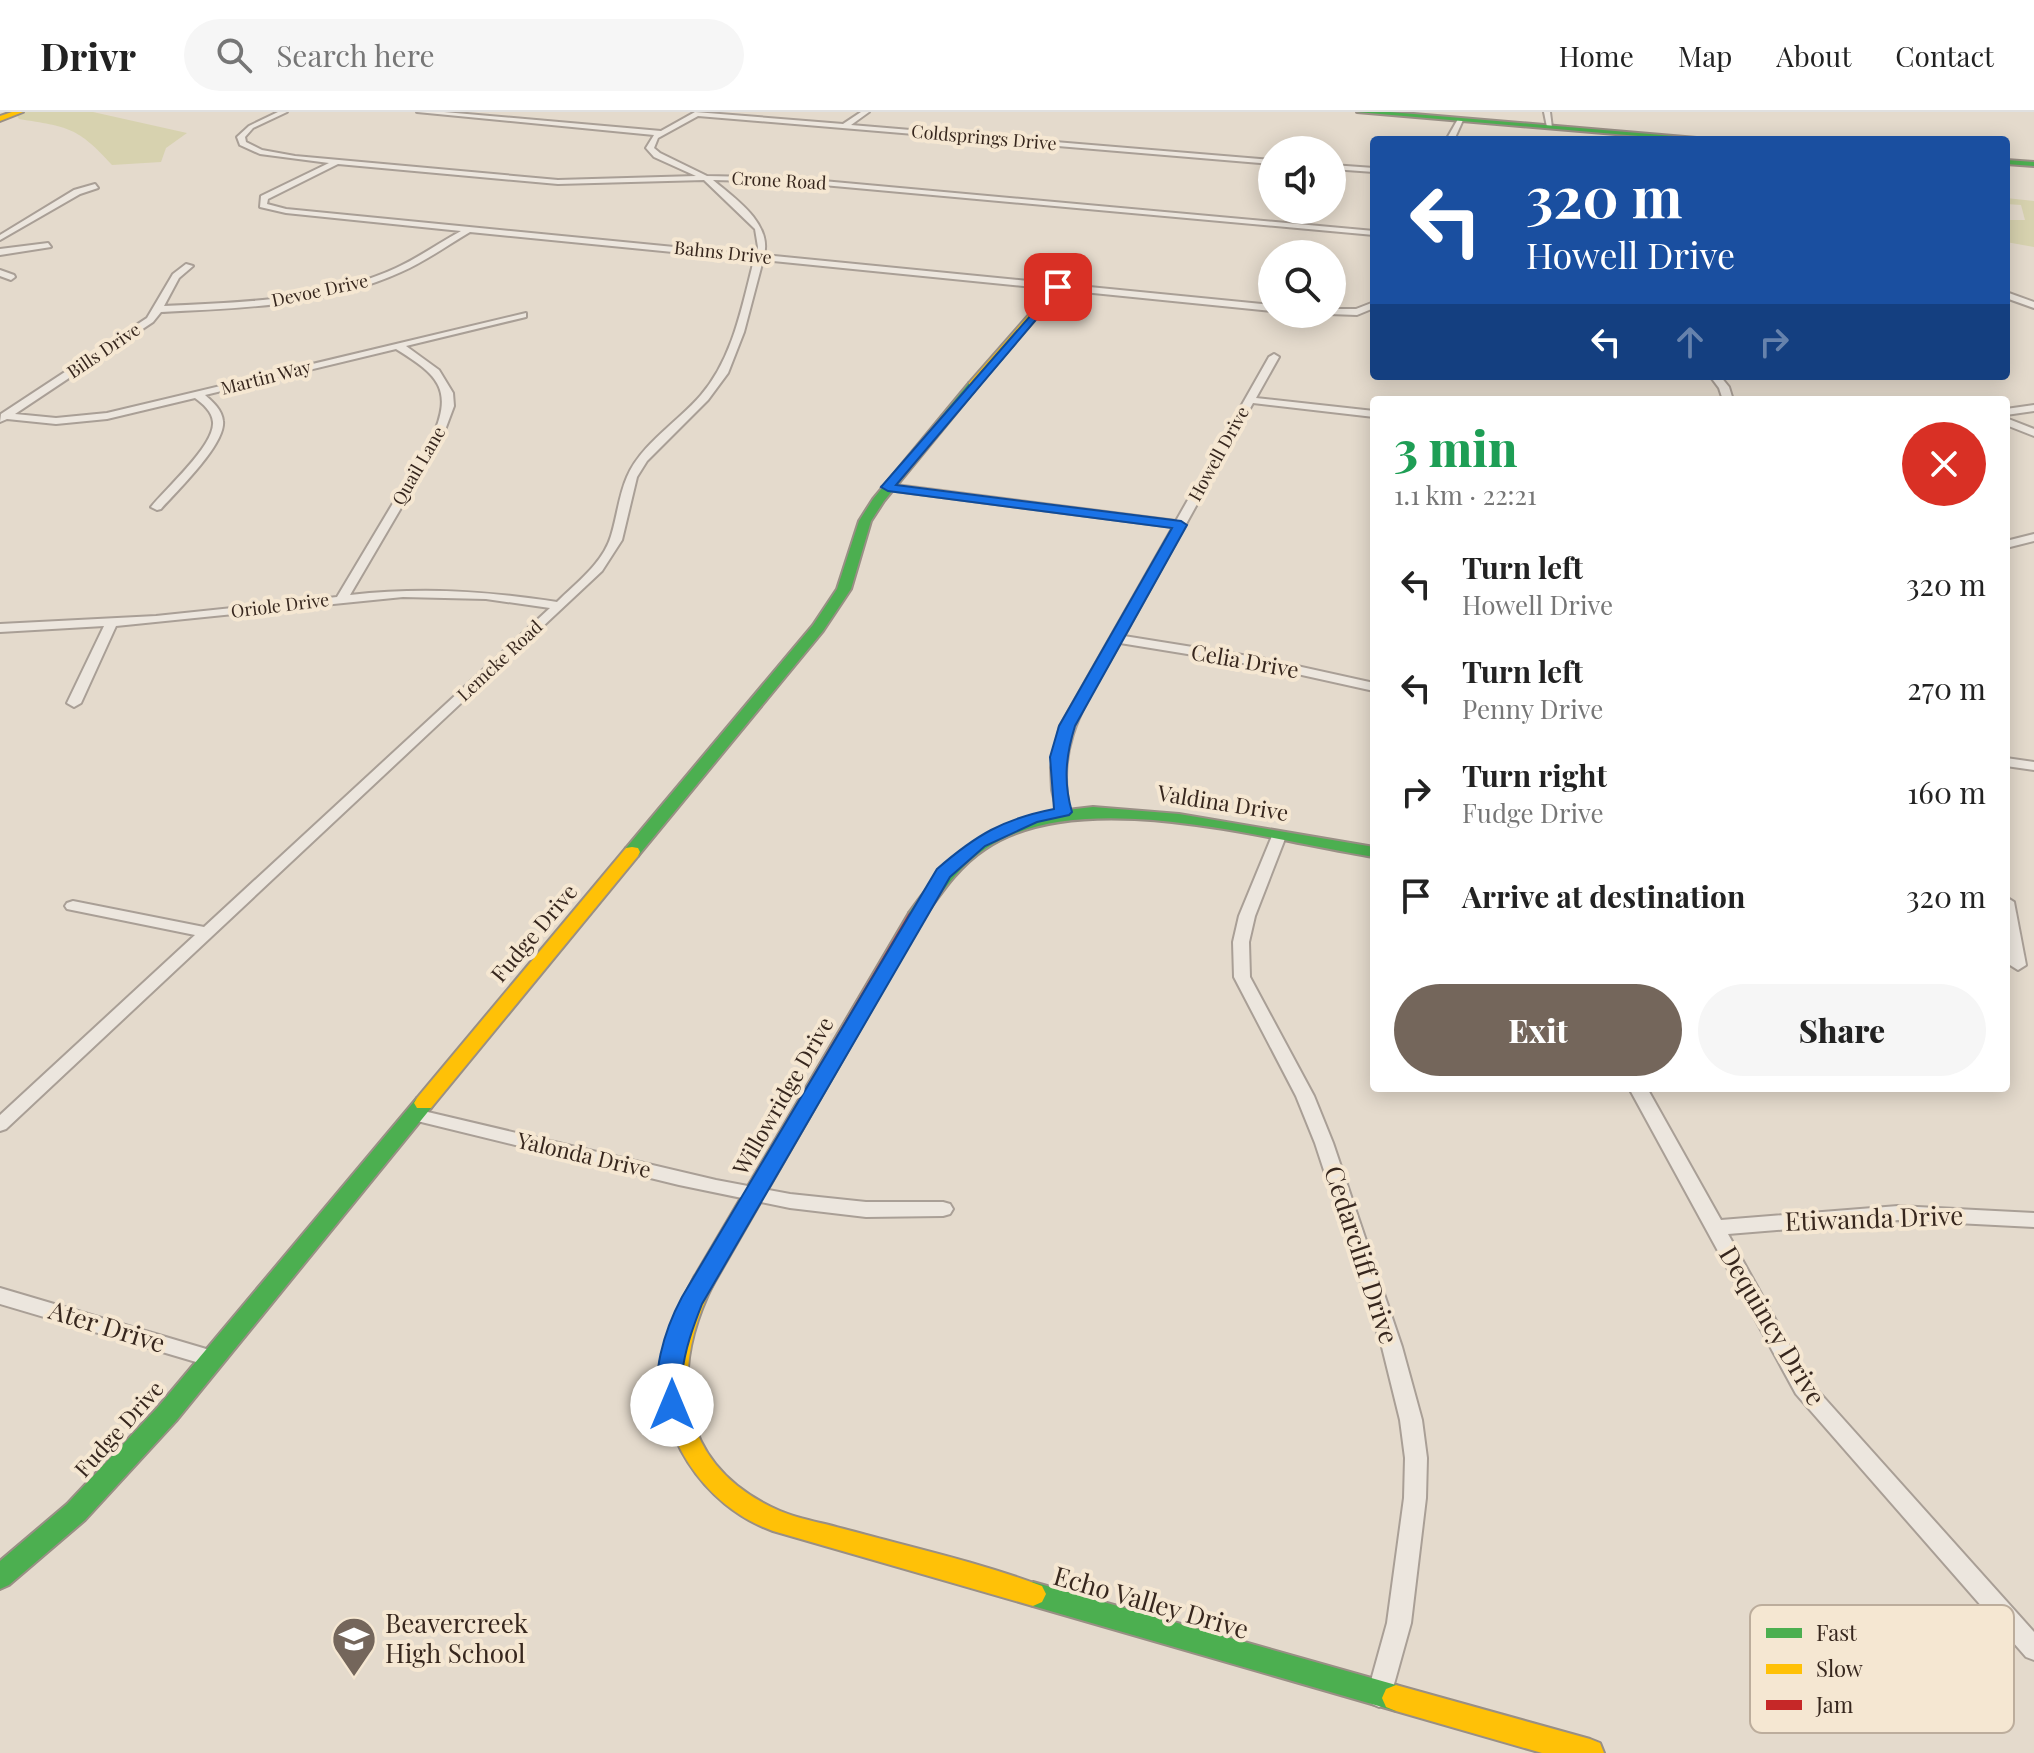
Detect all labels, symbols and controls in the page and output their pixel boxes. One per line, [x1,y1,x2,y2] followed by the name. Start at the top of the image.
[184,19,744,91] search box
[40,30,136,81] text: Drivr
[212,33,256,77] icon: search
[276,35,435,75] text: Search here
[1559,37,1634,74] text: Home
[1678,37,1732,74] text: Map
[1776,37,1851,74] text: About
[1895,37,1994,74] text: Contact
[910,119,1058,155] street label: Coldsprings Drive
[1258,136,1346,328] map controls
[1258,136,1346,224] button: sound
[1526,158,1682,233] text: 320 m
[731,166,828,195] street label: Crone Road
[1394,168,1498,272] icon: left
[1526,230,1735,278] text: Howell Drive
[673,235,773,269] street label: Bahns Drive
[1258,240,1346,328] button: search
[1024,253,1092,321] pin
[1036,265,1080,309] icon: arrive
[269,268,370,312] street label: Devoe Drive
[62,317,145,383] street label: Bills Drive
[1584,320,1628,364] icon: left
[1668,320,1712,364] icon: ahead
[1752,320,1796,364] icon: right
[218,354,313,400] street label: Martin Way
[1182,402,1254,505] street label: Howell Drive
[1394,415,1517,479] text: 3 min
[386,422,450,509] street label: Quail Lane
[1902,422,1986,506] button: close
[1394,477,1537,512] text: 1.1 km · 22:21
[1462,547,1583,587] text: Turn left
[1394,562,1438,606] icon: left
[1906,564,1986,604] text: 320 m
[229,587,330,623] street label: Oriole Drive
[1462,587,1613,622] text: Howell Drive
[452,614,548,706] street label: Lemcke Road
[1189,636,1301,684] street label: Celia Drive
[1462,651,1583,691] text: Turn left
[1394,666,1438,710] icon: left
[1907,668,1986,708] text: 270 m
[1462,691,1603,726] text: Penny Drive
[1462,755,1607,795] text: Turn right
[1394,770,1438,814] icon: right
[1907,772,1986,812] text: 160 m
[1155,777,1291,827] street label: Valdina Drive
[1462,795,1604,830] text: Fudge Drive
[1394,874,1438,918] icon: arrive
[1462,876,1745,916] text: Arrive at destination
[1906,876,1986,916] text: 320 m
[483,877,583,988] street label: Fudge Drive
[1394,984,1682,1076] button: Exit
[1698,984,1986,1076] button: Share
[724,1011,840,1181] street label: Willowridge Drive
[513,1124,654,1184] street label: Yalonda Drive
[1317,1161,1408,1348] street label: Cedarcliff Drive
[1784,1197,1964,1238] street label: Etiwanda Drive
[1712,1239,1835,1411] street label: Dequincy Drive
[44,1291,170,1360] street label: Ater Drive
[630,1363,714,1447] position arrow
[67,1374,170,1483] street label: Fudge Drive
[1050,1557,1253,1646] street label: Echo Valley Drive
[385,1605,529,1670] place label: Beavercreek High School
[1750,1605,2014,1733] legend
[330,1615,378,1678] school or university icon: Beavercreek High School
[1816,1617,1858,1647] text: Fast
[1816,1653,1863,1683] text: Slow
[1815,1689,1854,1719] text: Jam

